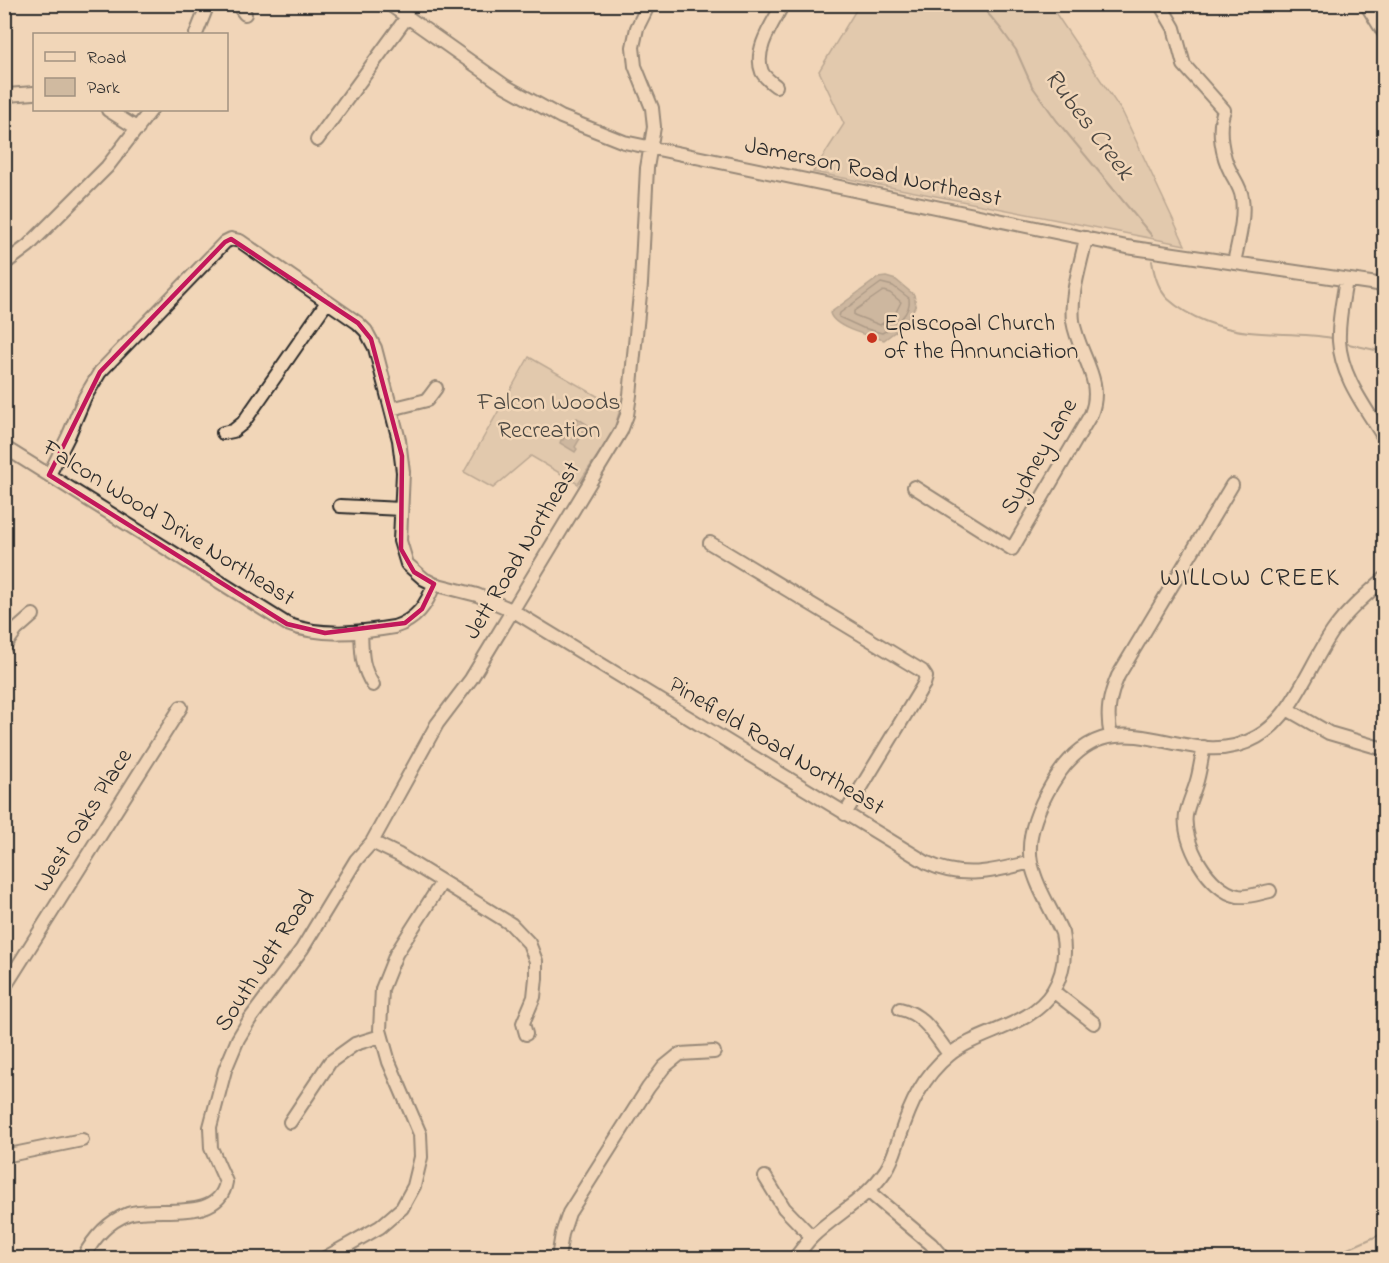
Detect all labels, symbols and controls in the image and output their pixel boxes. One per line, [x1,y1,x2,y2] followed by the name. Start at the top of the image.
[33,33,228,111] legend
[87,46,126,72] text: Road
[1033,61,1144,190] water label: Rubes Creek
[87,76,120,102] text: Park
[741,129,1005,217] street label: Jamerson Road Northeast
[884,307,1078,370] place label: Episcopal Church of the Annunciation
[865,331,879,345] marker: Episcopal Church of the Annunciation
[477,386,620,449] park label: Falcon Woods Recreation
[993,392,1088,522] street label: Sydney Lane
[34,431,301,616] street label: Falcon Wood Drive Northeast
[456,455,590,647] street label: Jett Road Northeast
[1160,560,1340,598] district label: WILLOW CREEK
[661,668,891,826] street label: Pinefield Road Northeast
[26,742,142,900] street label: West Oaks Place
[207,882,326,1039] street label: South Jett Road

